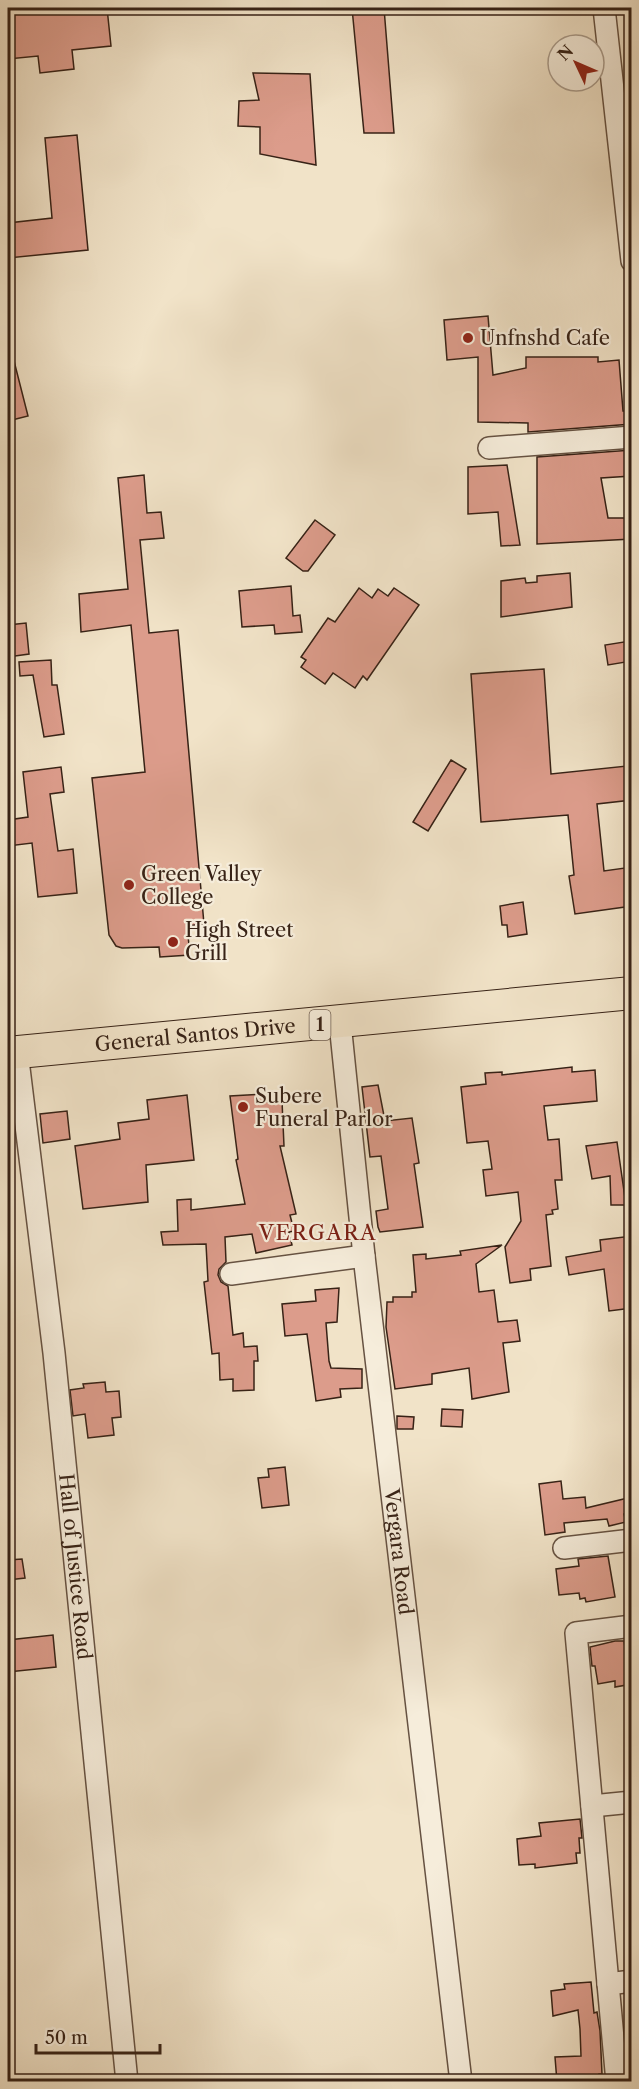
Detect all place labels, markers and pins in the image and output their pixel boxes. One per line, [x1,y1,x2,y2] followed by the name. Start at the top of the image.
[480,326,610,350] place label: Unfnshd Cafe
[461,331,475,345] marker: Unfnshd Cafe
[141,862,263,909] place label: Green Valley College
[122,878,136,892] marker: Green Valley College
[185,918,293,965] place label: High Street Grill
[166,935,180,949] marker: High Street Grill
[255,1084,393,1131] place label: Subere Funeral Parlor
[236,1100,250,1114] marker: Subere Funeral Parlor

